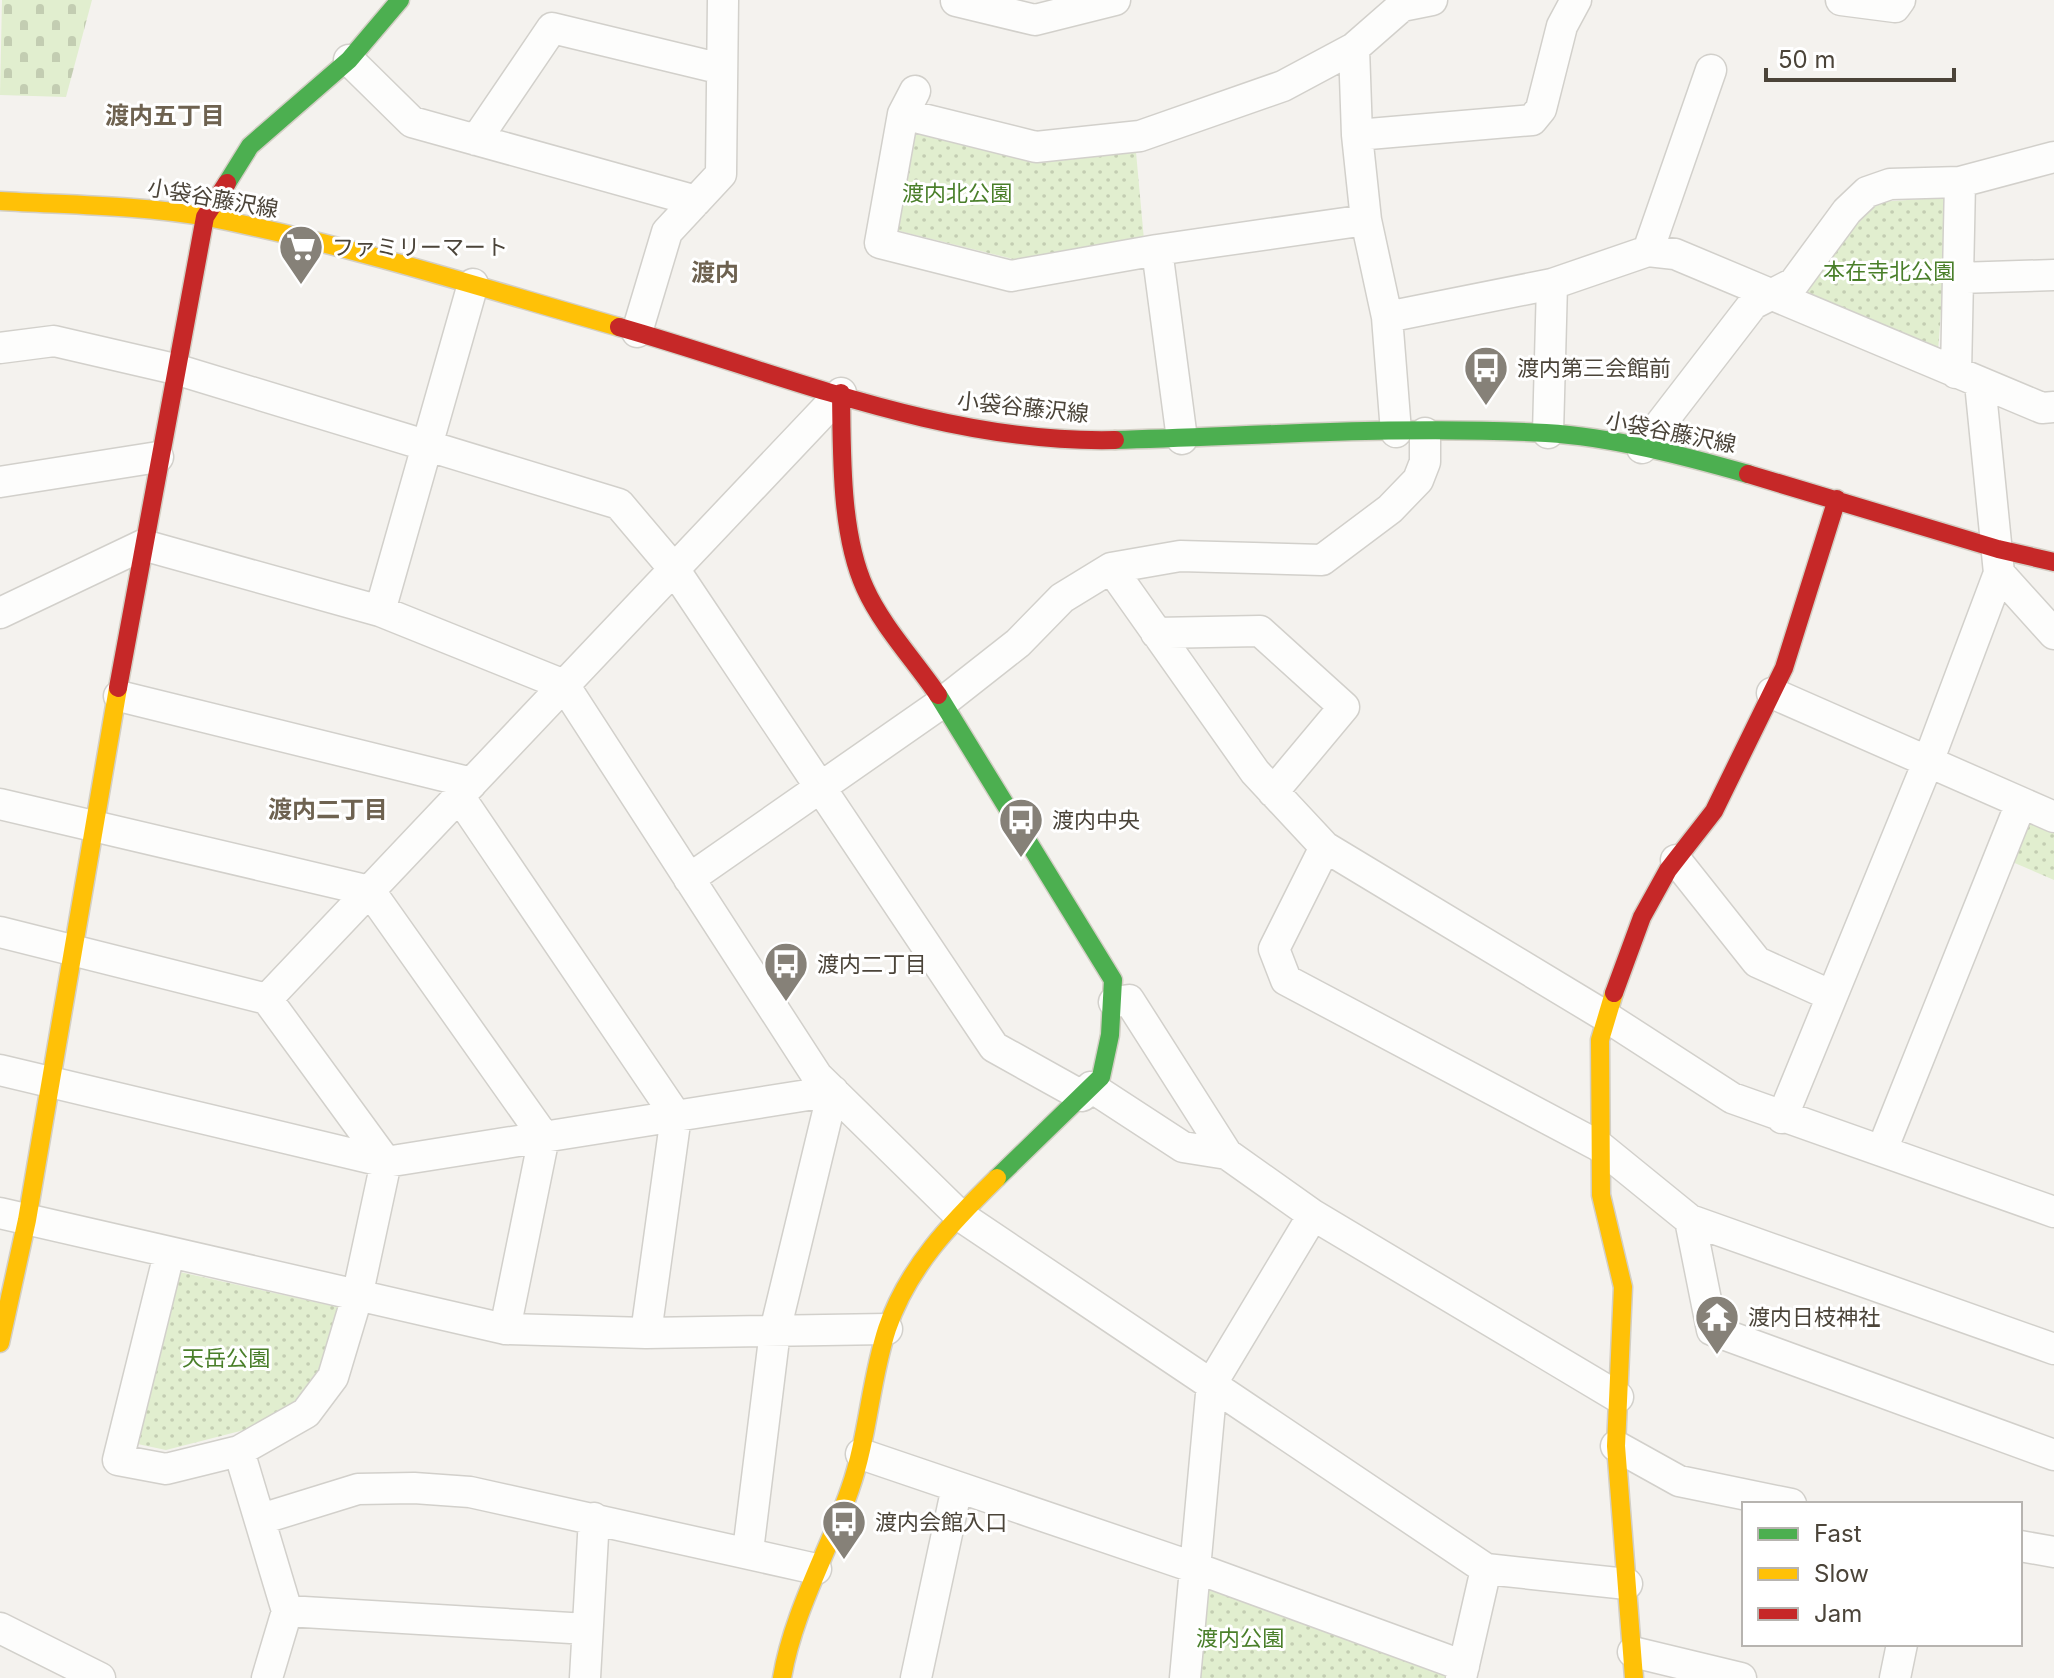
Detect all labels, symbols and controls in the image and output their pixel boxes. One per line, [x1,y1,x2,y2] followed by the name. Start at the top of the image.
[1766,32,1954,82] scale bar
[1778,45,1836,74] text: 50 m
[105,101,225,130] district label: 渡内五丁目
[146,174,280,222] street label: 小袋谷藤沢線
[902,180,1012,206] park label: 渡内北公園
[277,223,325,286] supermarket icon: ファミリーマート
[332,234,508,260] place label: ファミリーマート
[691,258,739,287] district label: 渡内
[1823,258,1955,284] park label: 本在寺北公園
[1462,344,1510,407] bus stop icon: 渡内第三会館前
[1517,355,1671,381] place label: 渡内第三会館前
[956,387,1090,427] street label: 小袋谷藤沢線
[1604,407,1738,457] street label: 小袋谷藤沢線
[268,795,388,824] district label: 渡内二丁目
[997,796,1045,859] bus stop icon: 渡内中央
[1052,807,1140,833] place label: 渡内中央
[762,940,810,1003] bus stop icon: 渡内二丁目
[817,951,927,977] place label: 渡内二丁目
[1693,1293,1741,1356] temple icon: 渡内日枝神社
[1748,1304,1880,1330] place label: 渡内日枝神社
[182,1345,270,1371] park label: 天岳公園
[820,1498,868,1561] bus stop icon: 渡内会館入口
[1742,1502,2022,1646] legend
[875,1509,1007,1535] place label: 渡内会館入口
[1814,1519,1862,1548] text: Fast
[1814,1559,1869,1588] text: Slow
[1814,1599,1862,1628] text: Jam
[1196,1625,1284,1651] park label: 渡内公園

